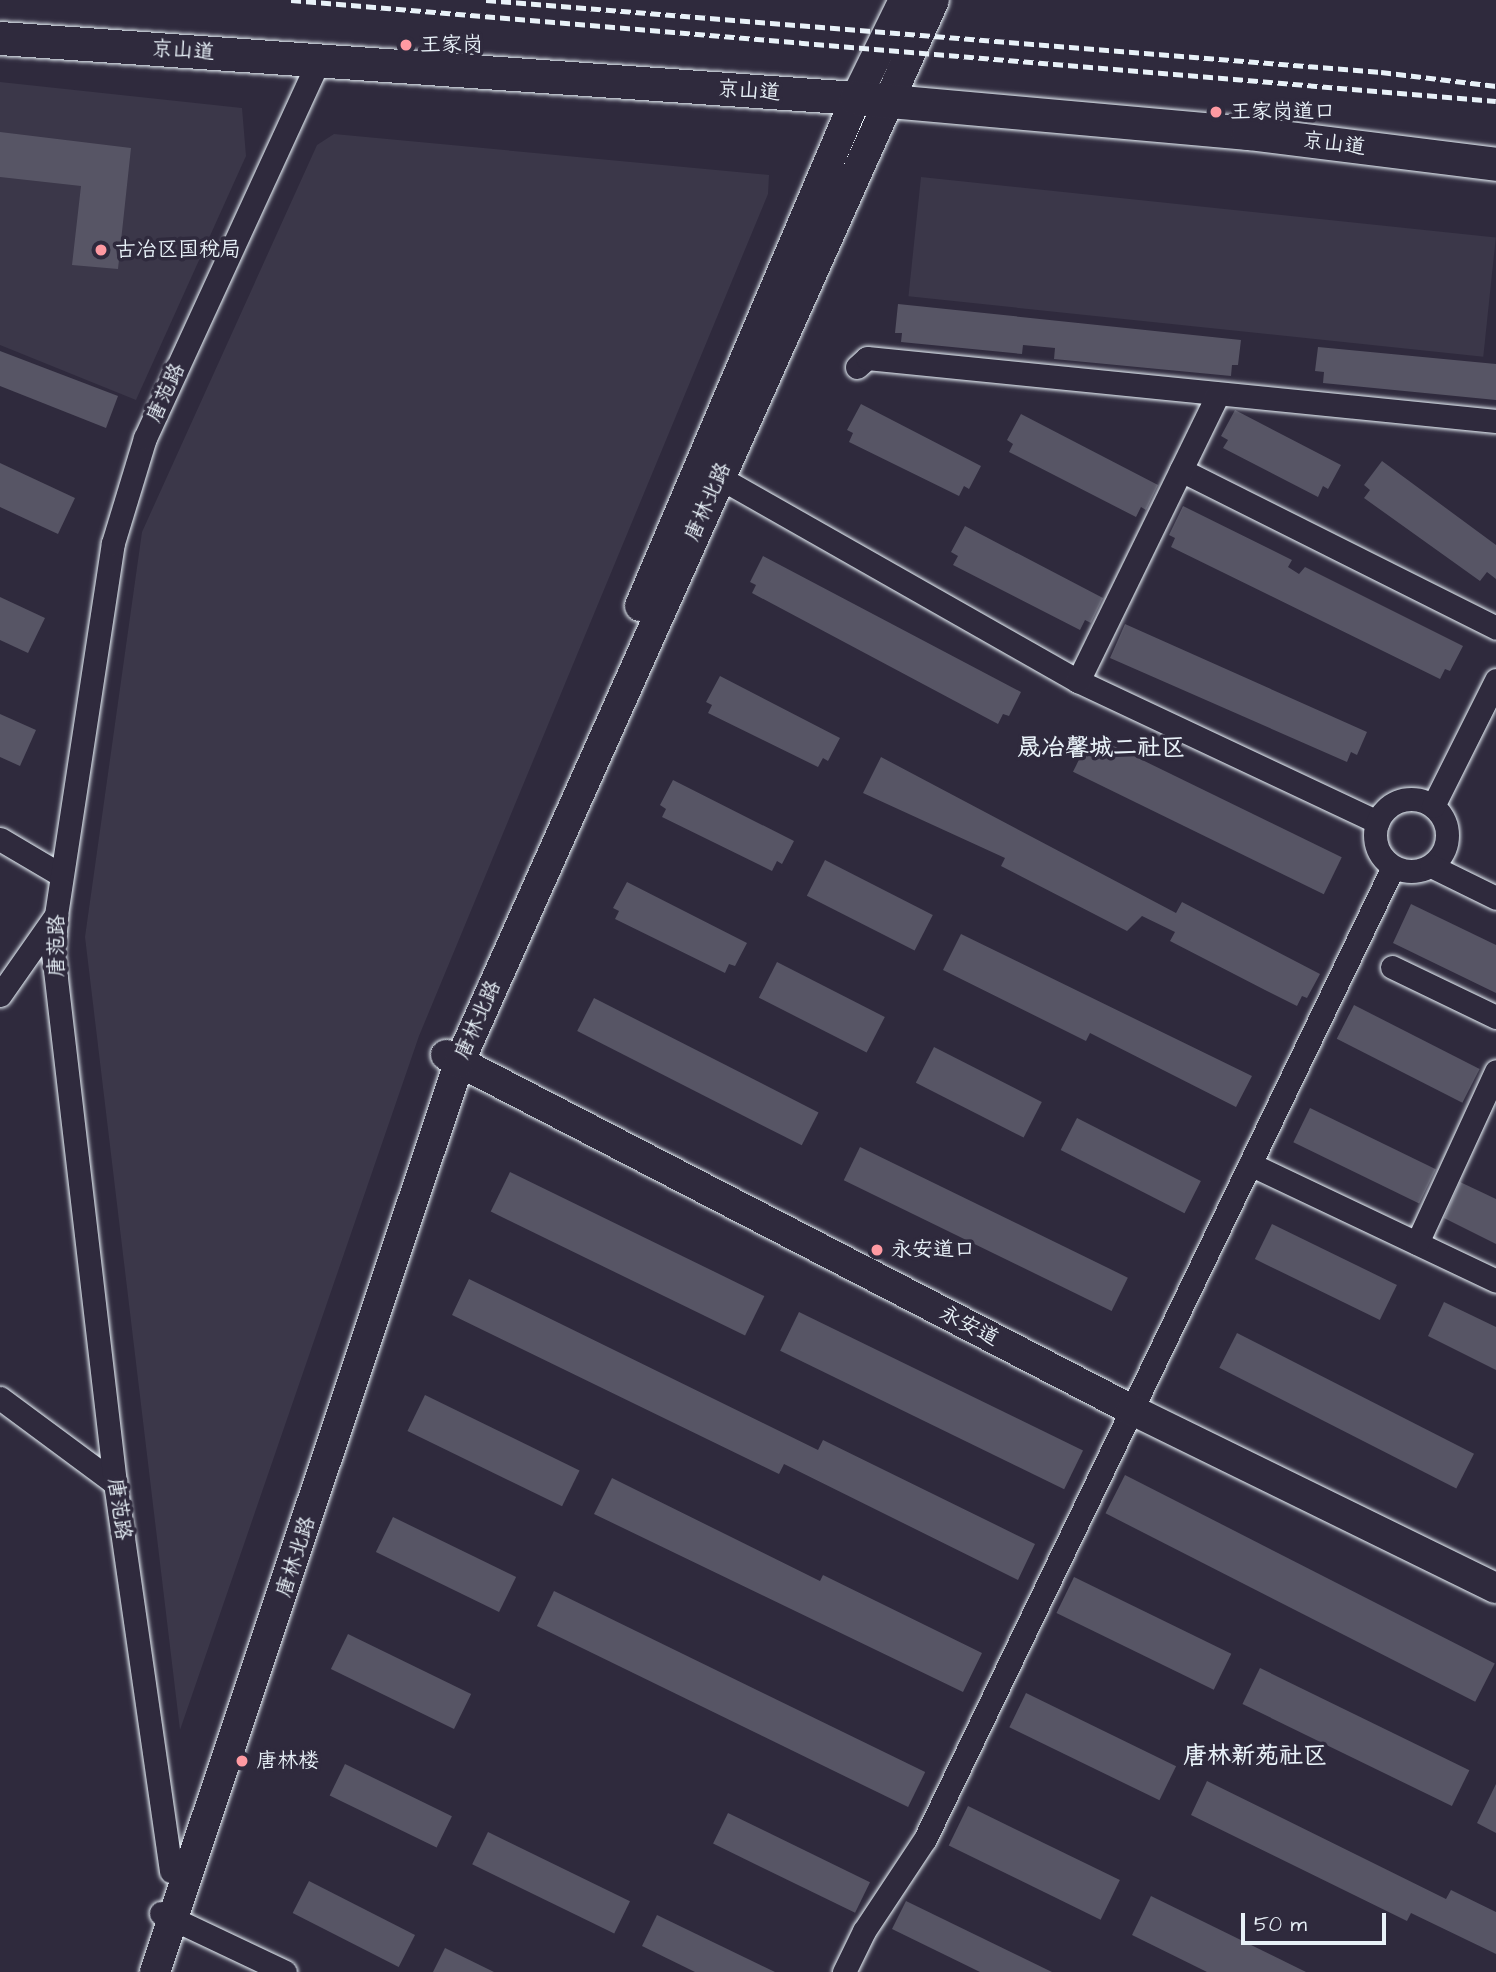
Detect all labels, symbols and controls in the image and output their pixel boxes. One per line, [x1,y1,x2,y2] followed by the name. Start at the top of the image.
[420,32,483,58] place label: 王家岗
[151,36,215,66] street label: 京山道
[398,37,414,53] marker: 王家岗
[717,76,781,106] street label: 京山道
[1230,99,1335,125] place label: 王家岗道口
[1208,104,1224,120] marker: 王家岗道口
[1301,128,1367,160] street label: 京山道
[115,237,241,263] place label: 古冶区国税局
[93,242,109,258] marker: 古冶区国税局
[141,359,191,427] street label: 唐范路
[679,459,737,545] street label: 唐林北路
[1017,735,1185,763] district label: 晟冶馨城二社区
[44,915,70,977] street label: 唐范路
[449,977,507,1063] street label: 唐林北路
[891,1237,975,1263] place label: 永安道口
[869,1242,885,1258] marker: 永安道口
[935,1300,1003,1352] street label: 永安道
[102,1476,136,1542] street label: 唐范路
[271,1513,321,1601] street label: 唐林北路
[1183,1743,1327,1771] district label: 唐林新苑社区
[256,1748,319,1774] place label: 唐林楼
[234,1753,250,1769] marker: 唐林楼
[1244,1898,1389,1942] scale bar
[1254,1910,1307,1939] text: 50 m

